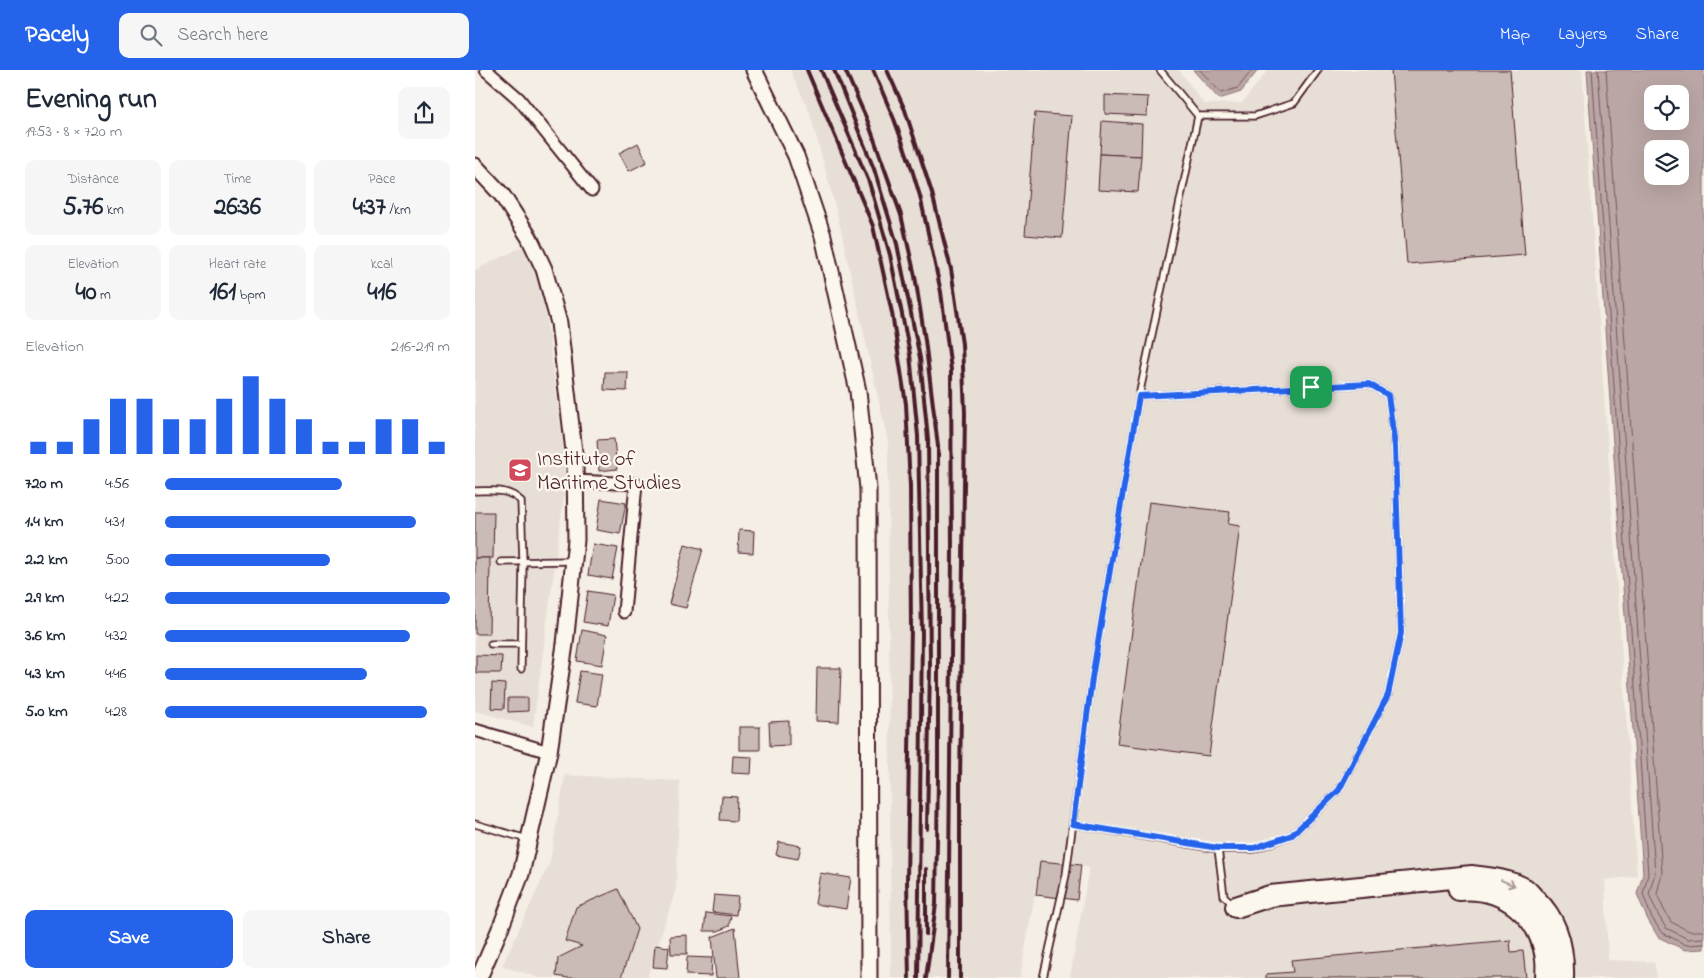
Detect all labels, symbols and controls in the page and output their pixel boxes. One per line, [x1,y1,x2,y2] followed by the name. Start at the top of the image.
[119,13,469,58] search box
[25,18,89,53] text: Pacely
[137,21,165,49] icon: search
[177,22,268,49] text: Search here
[1500,22,1530,48] text: Map
[1558,22,1608,48] text: Layers
[1636,22,1679,48] text: Share
[25,80,157,121] text: Evening run
[1644,85,1689,185] map controls
[1644,85,1689,130] button: locate
[398,87,450,139] button: share
[25,120,122,144] text: 19:53 · 8 × 720 m
[1644,140,1689,185] button: layers
[67,169,119,190] text: Distance
[224,169,251,190] text: Time
[368,169,395,190] text: Pace
[63,190,103,226] text: 5.76
[214,190,261,226] text: 26:36
[353,190,386,226] text: 4:37
[103,200,124,221] text: km
[386,200,411,221] text: /km
[67,254,119,275] text: Elevation
[209,254,266,275] text: Heart rate
[371,254,393,275] text: kcal
[75,275,97,311] text: 40
[209,275,236,311] text: 161
[367,275,396,311] text: 416
[97,285,111,306] text: m
[236,285,266,306] text: bpm
[25,335,84,359] text: Elevation
[391,335,450,359] text: 216–219 m
[1290,366,1332,408] pin
[1297,373,1325,401] icon: arrive
[537,445,681,499] place label: Institute of Maritime Studies
[507,457,533,483] school or university icon: Institute of Maritime Studies
[25,472,63,496] text: 720 m
[105,472,129,496] text: 4:56
[25,510,63,534] text: 1.4 km
[105,510,125,534] text: 4:31
[25,548,68,572] text: 2.2 km
[105,548,129,572] text: 5:00
[25,586,64,610] text: 2.9 km
[105,586,129,610] text: 4:22
[25,624,65,648] text: 3.6 km
[105,624,128,648] text: 4:32
[25,662,65,686] text: 4.3 km
[105,662,127,686] text: 4:46
[25,700,68,724] text: 5.0 km
[105,700,127,724] text: 4:28
[1501,879,1516,888] one-way arrow
[25,910,233,968] button: Save
[243,910,450,968] button: Share

